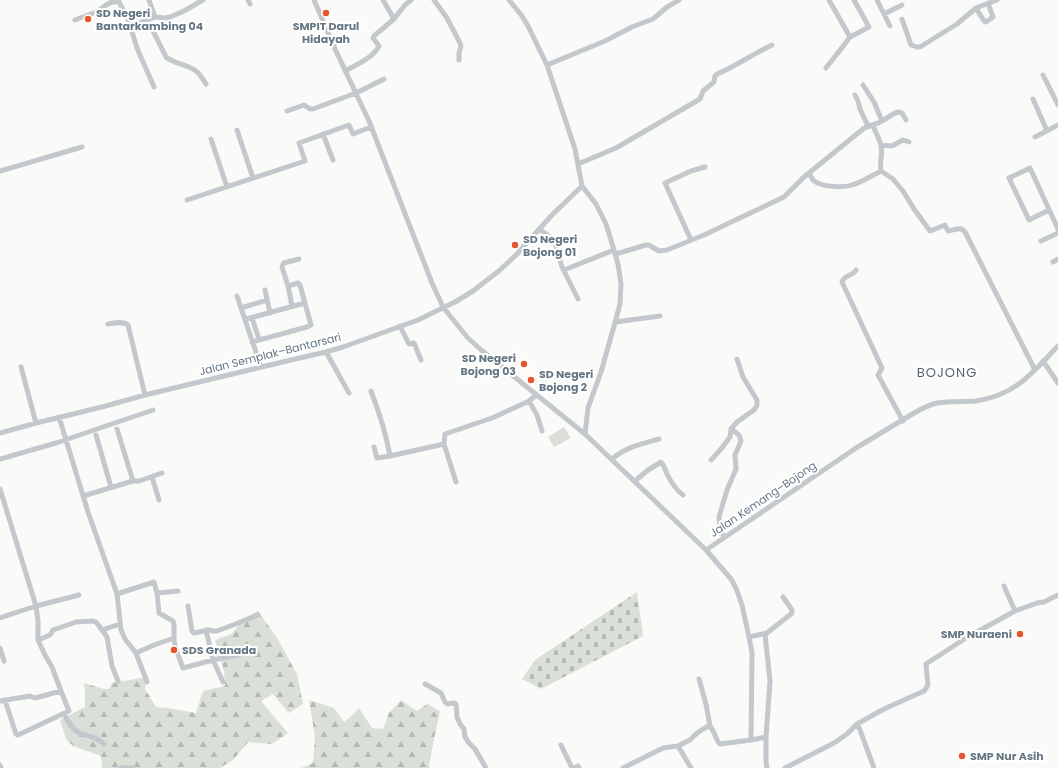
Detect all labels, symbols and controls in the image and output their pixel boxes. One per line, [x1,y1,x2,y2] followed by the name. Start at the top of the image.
[96,5,204,34] place label: SD Negeri Bantarkambing 04
[321,8,331,18] marker: SMPIT Darul Hidayah
[83,14,93,24] marker: SD Negeri Bantarkambing 04
[293,18,359,47] place label: SMPIT Darul Hidayah
[523,231,577,260] place label: SD Negeri Bojong 01
[510,240,520,250] marker: SD Negeri Bojong 01
[198,329,343,379] street label: Jalan Semplak–Bantarsari
[460,350,516,379] place label: SD Negeri Bojong 03
[519,359,529,369] marker: SD Negeri Bojong 03
[917,363,977,382] district label: BOJONG
[539,366,593,395] place label: SD Negeri Bojong 2
[526,375,536,385] marker: SD Negeri Bojong 2
[706,457,820,541] street label: Jalan Kemang–Bojong
[941,626,1012,642] place label: SMP Nuraeni
[1015,629,1025,639] marker: SMP Nuraeni
[182,642,256,658] place label: SDS Granada
[169,645,179,655] marker: SDS Granada
[970,748,1044,764] place label: SMP Nur Asih
[957,751,967,761] marker: SMP Nur Asih

